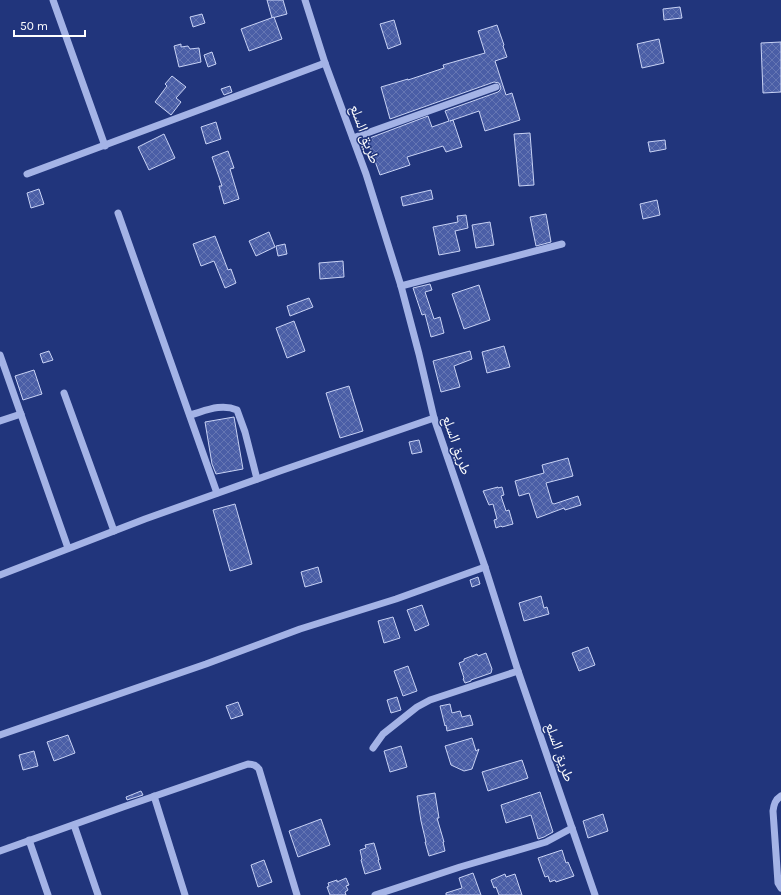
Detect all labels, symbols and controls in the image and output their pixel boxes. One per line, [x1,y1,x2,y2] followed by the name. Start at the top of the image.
[14,12,85,38] scale bar
[20,19,48,33] text: 50 m
[345,102,384,167] street label: طريق السلع
[437,413,476,478] street label: طريق السلع
[540,720,579,785] street label: طريق السلع

